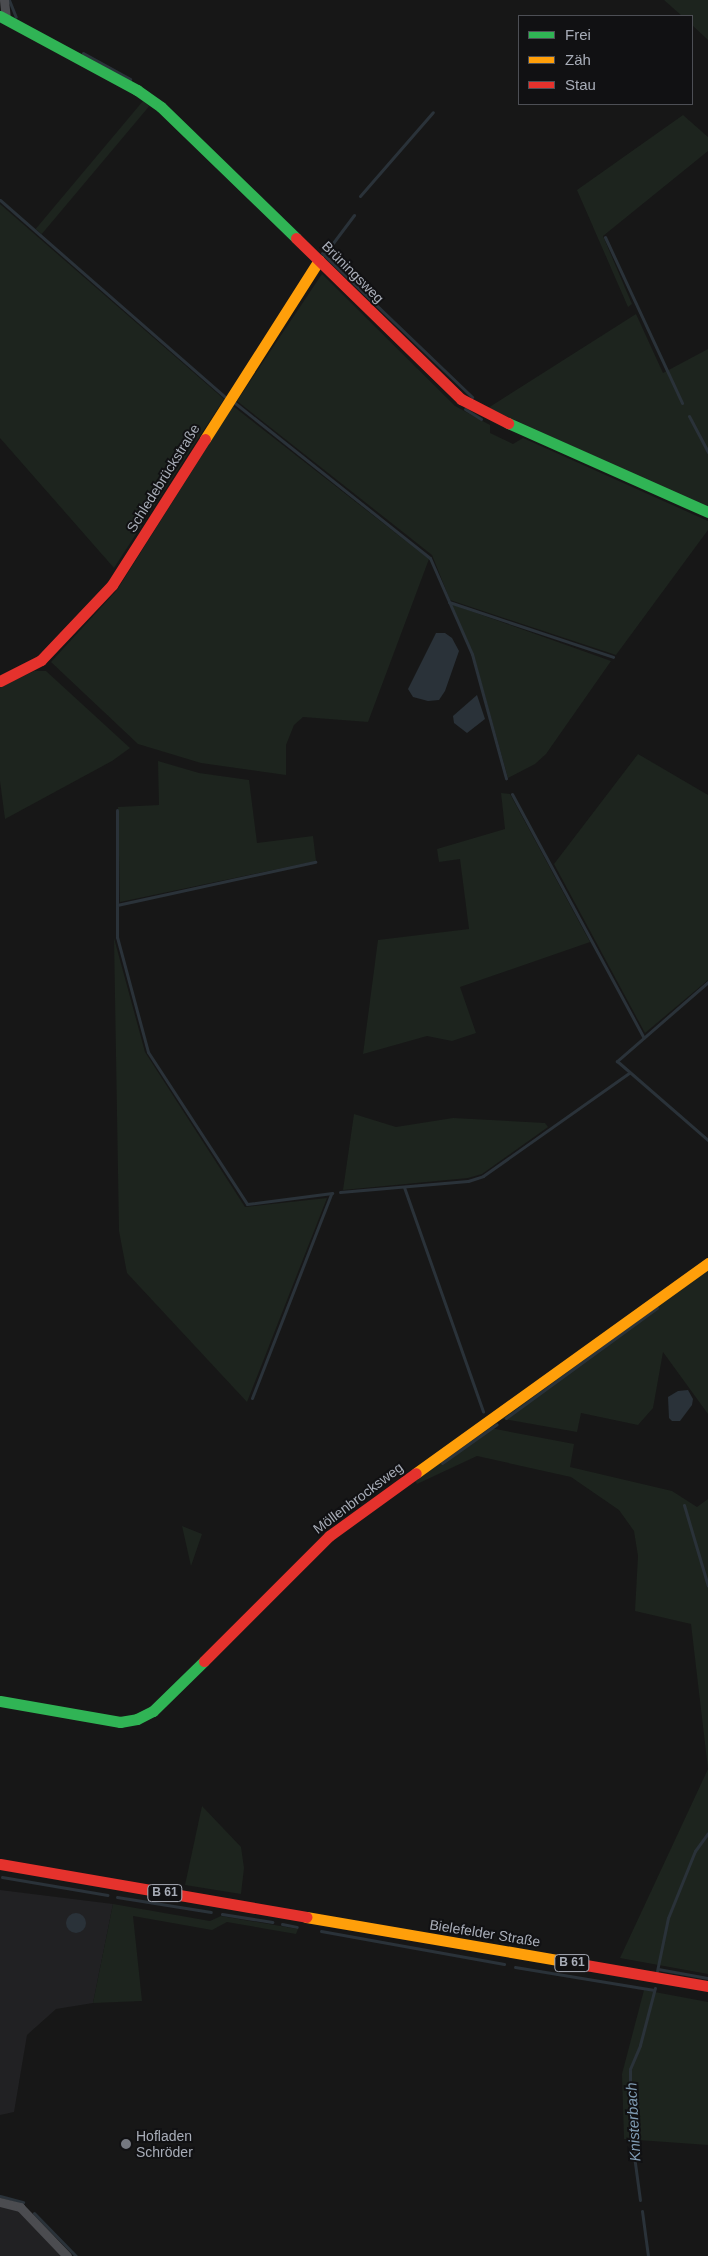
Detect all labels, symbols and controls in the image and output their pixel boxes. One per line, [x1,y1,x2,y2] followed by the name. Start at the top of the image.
[518,15,693,105] legend
[565,26,591,43] text: Frei
[565,51,591,68] text: Zäh
[565,76,596,93] text: Stau
[318,237,388,307] street label: Brüningsweg
[123,421,203,535] street label: Schledebrückstraße
[310,1459,406,1537] street label: Möllenbrocksweg
[146,1884,184,1902] road number: B 61
[428,1916,542,1950] street label: Bielefelder Straße
[553,1954,591,1972] road number: B 61
[622,2082,644,2162] water label: Knisterbach
[136,2128,193,2160] place label: Hofladen Schröder
[120,2138,132,2150] marker: Hofladen Schröder

